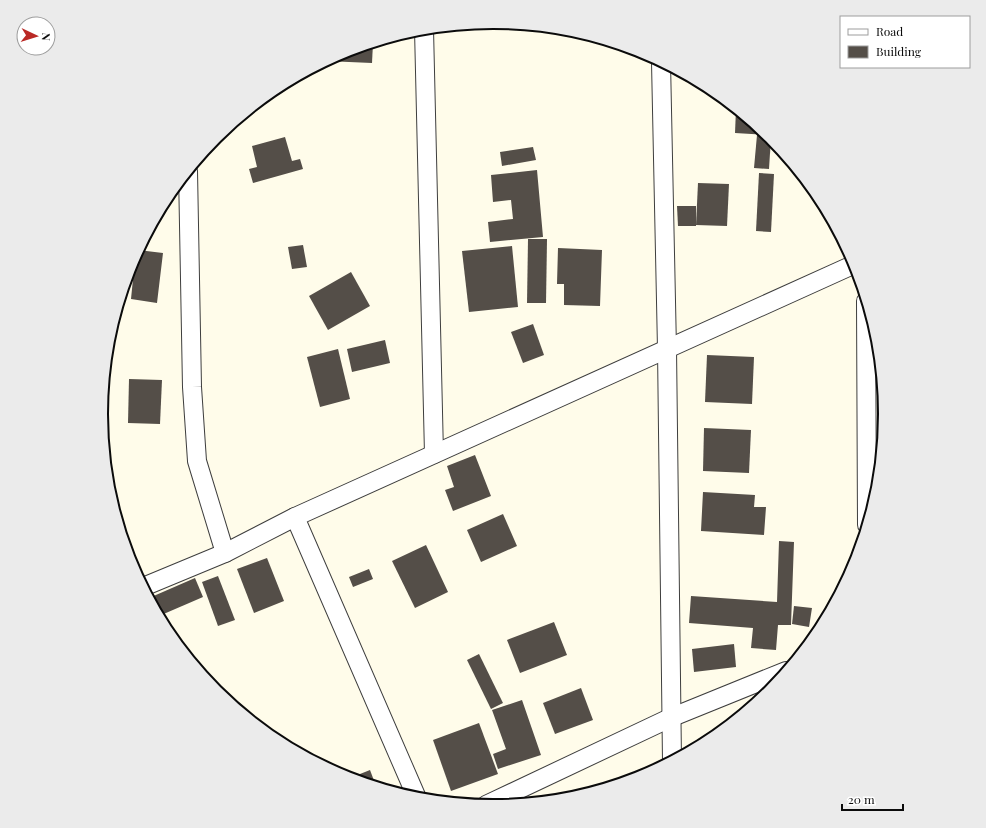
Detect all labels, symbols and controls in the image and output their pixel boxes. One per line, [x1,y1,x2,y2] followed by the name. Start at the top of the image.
[16,16,56,56] north arrow
[840,16,970,68] legend
[876,23,903,39] text: Road
[39,32,54,41] text: N
[876,43,922,59] text: Building
[842,786,903,812] scale bar
[848,791,875,807] text: 20 m

